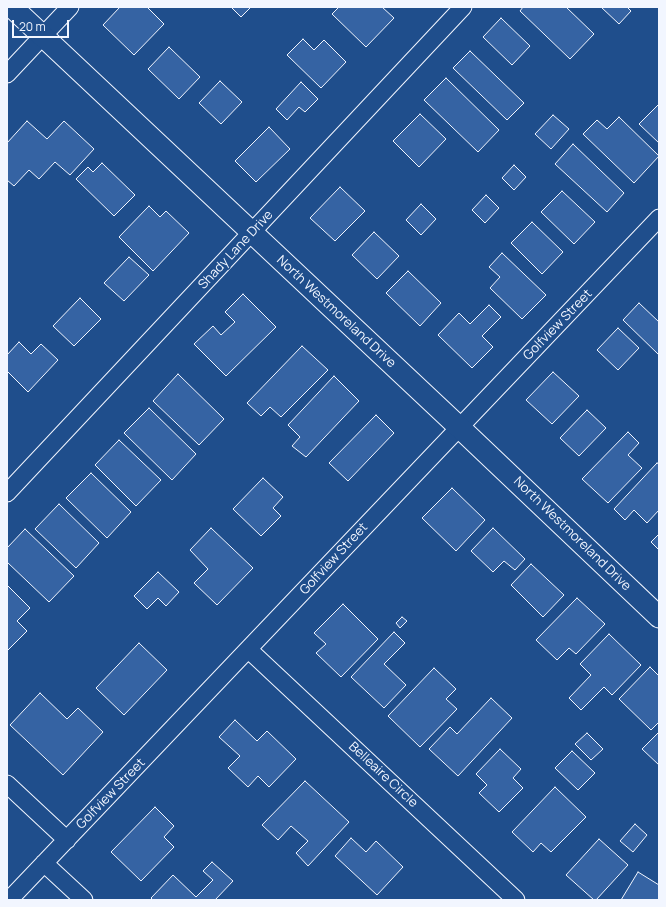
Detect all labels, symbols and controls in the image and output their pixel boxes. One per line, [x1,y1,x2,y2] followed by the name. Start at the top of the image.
[14,12,71,38] scale bar
[19,18,46,35] text: 20 m
[195,207,277,293] street label: Shady Lane Drive
[273,253,399,371] street label: North Westmoreland Drive
[520,286,596,364] street label: Golfview Street
[510,474,634,594] street label: North Westmoreland Drive
[297,520,371,598] street label: Golfview Street
[345,739,421,811] street label: Belleaire Circle
[73,755,149,833] street label: Golfview Street

